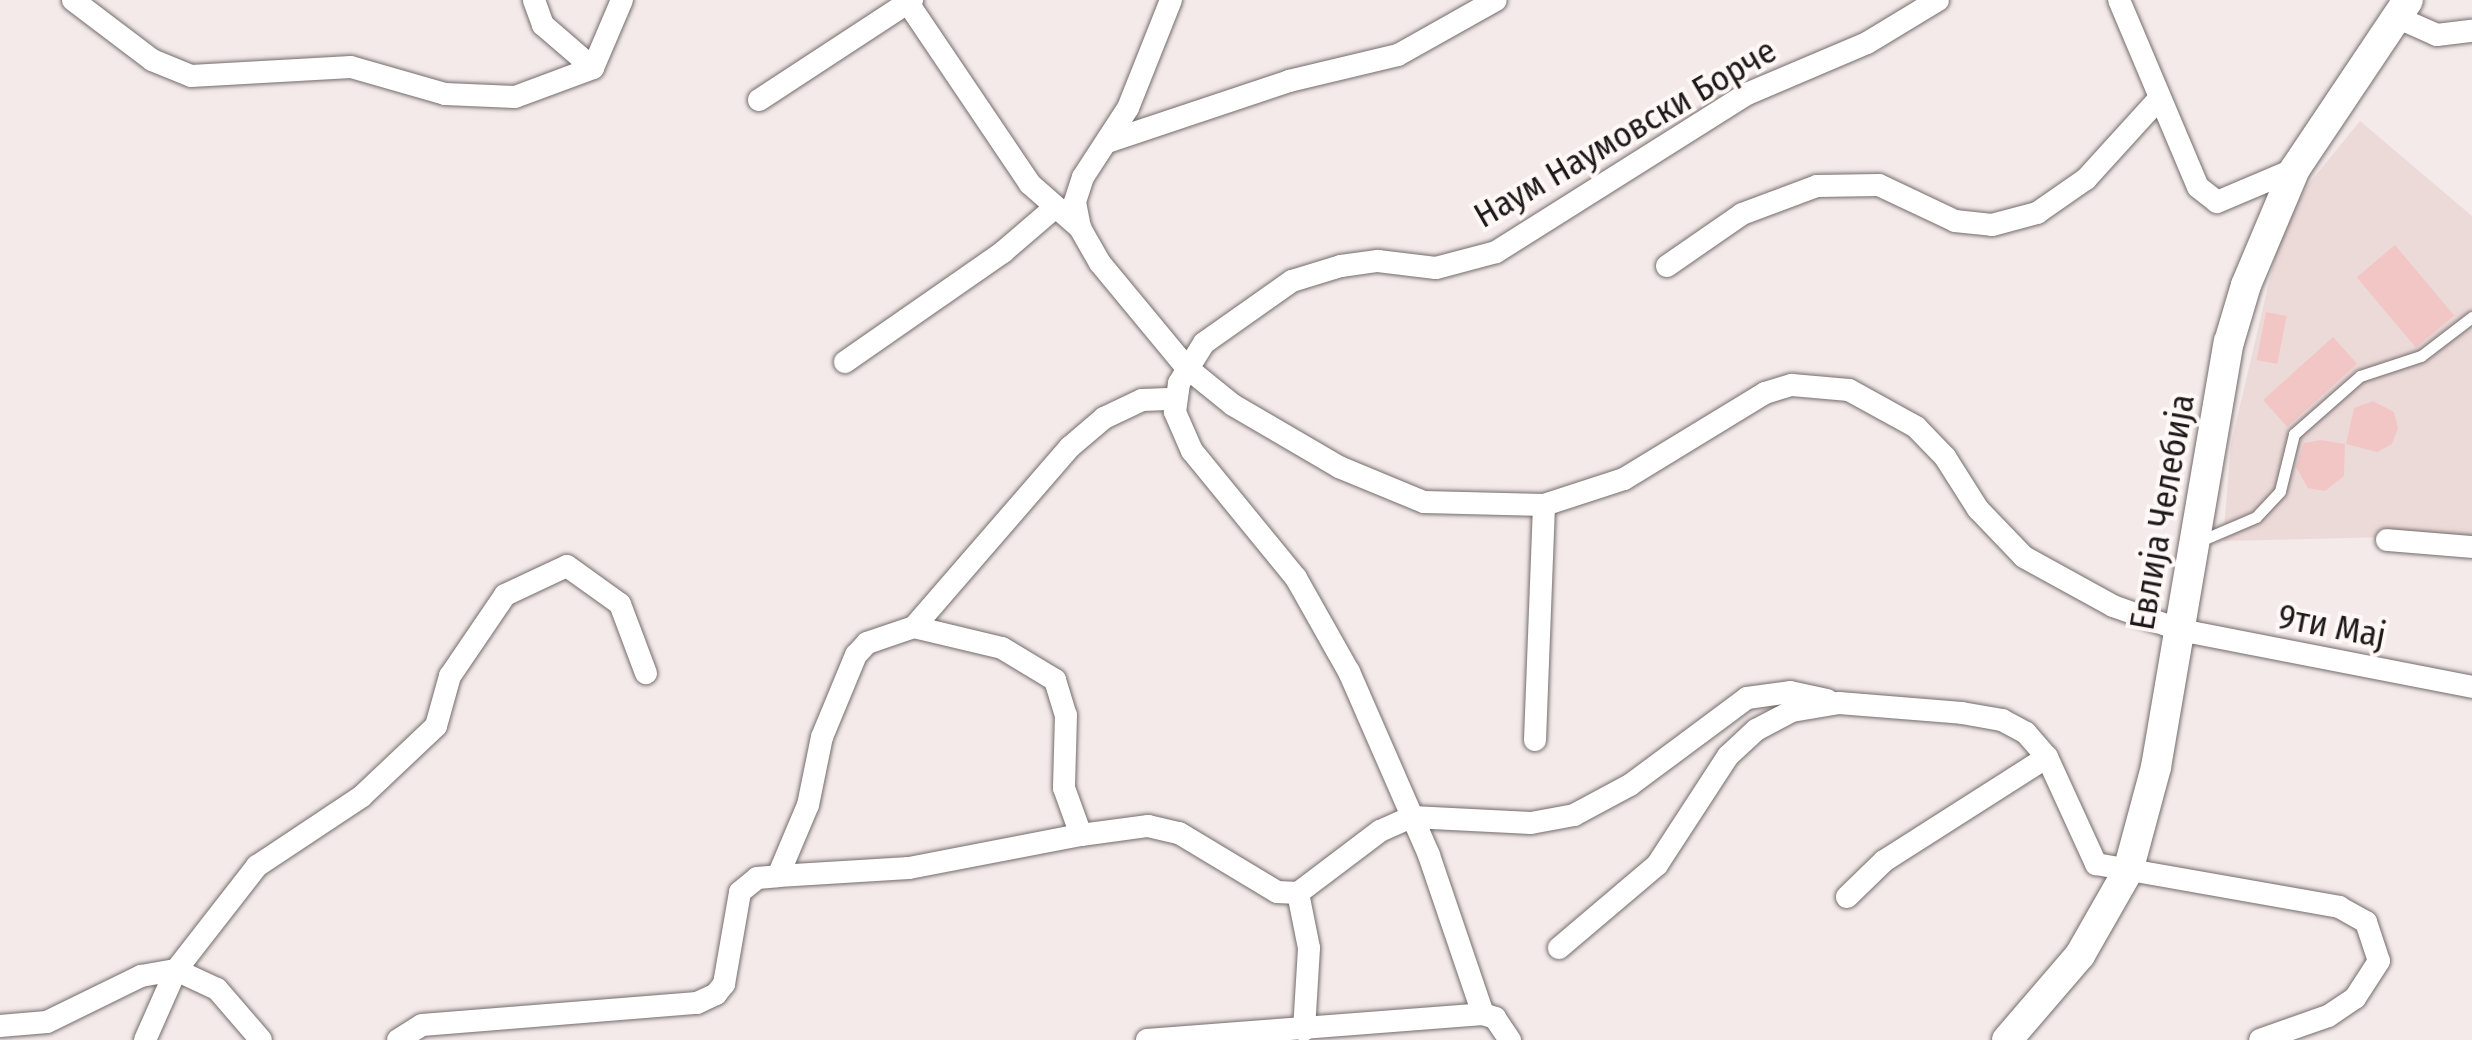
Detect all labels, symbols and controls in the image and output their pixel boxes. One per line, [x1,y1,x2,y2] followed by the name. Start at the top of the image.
[1467,29,1783,237] street label: Наум Наумовски Борче
[2121,391,2203,633] street label: Евлија Челебија
[2275,595,2389,657] street label: 9ти Мај

